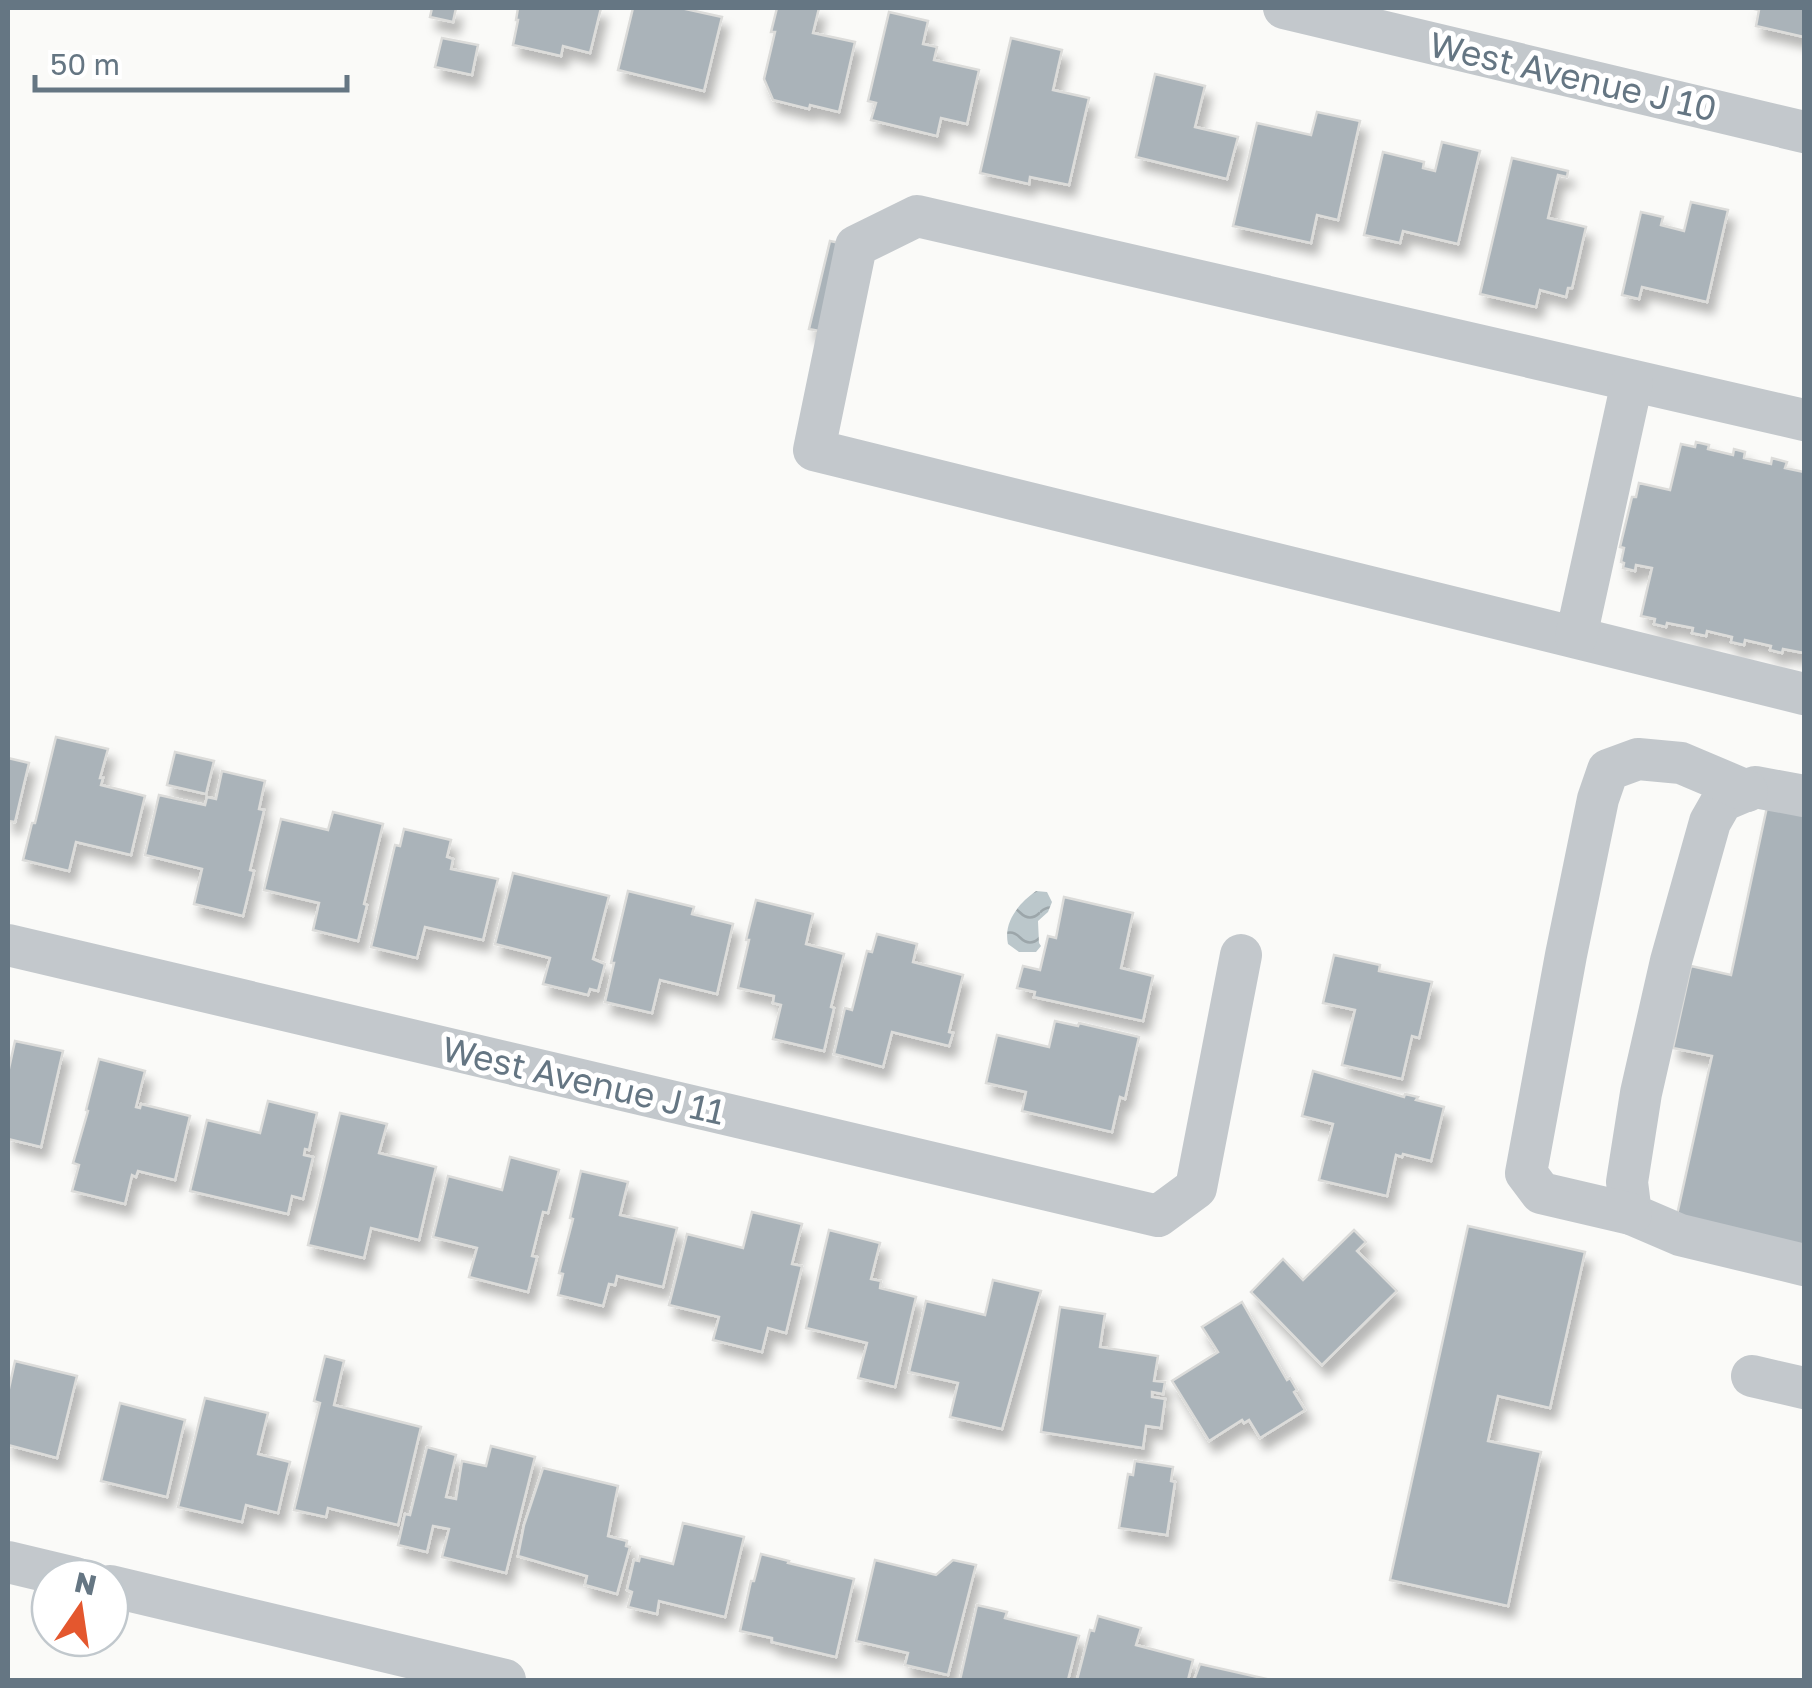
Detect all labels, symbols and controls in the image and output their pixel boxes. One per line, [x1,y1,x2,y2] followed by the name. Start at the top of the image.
[1426,23,1721,129] street label: West Avenue J 10
[35,30,348,92] scale bar
[50,46,120,82] text: 50 m
[438,1027,728,1133] street label: West Avenue J 11
[30,1558,130,1658] north arrow
[72,1565,100,1602] text: N

